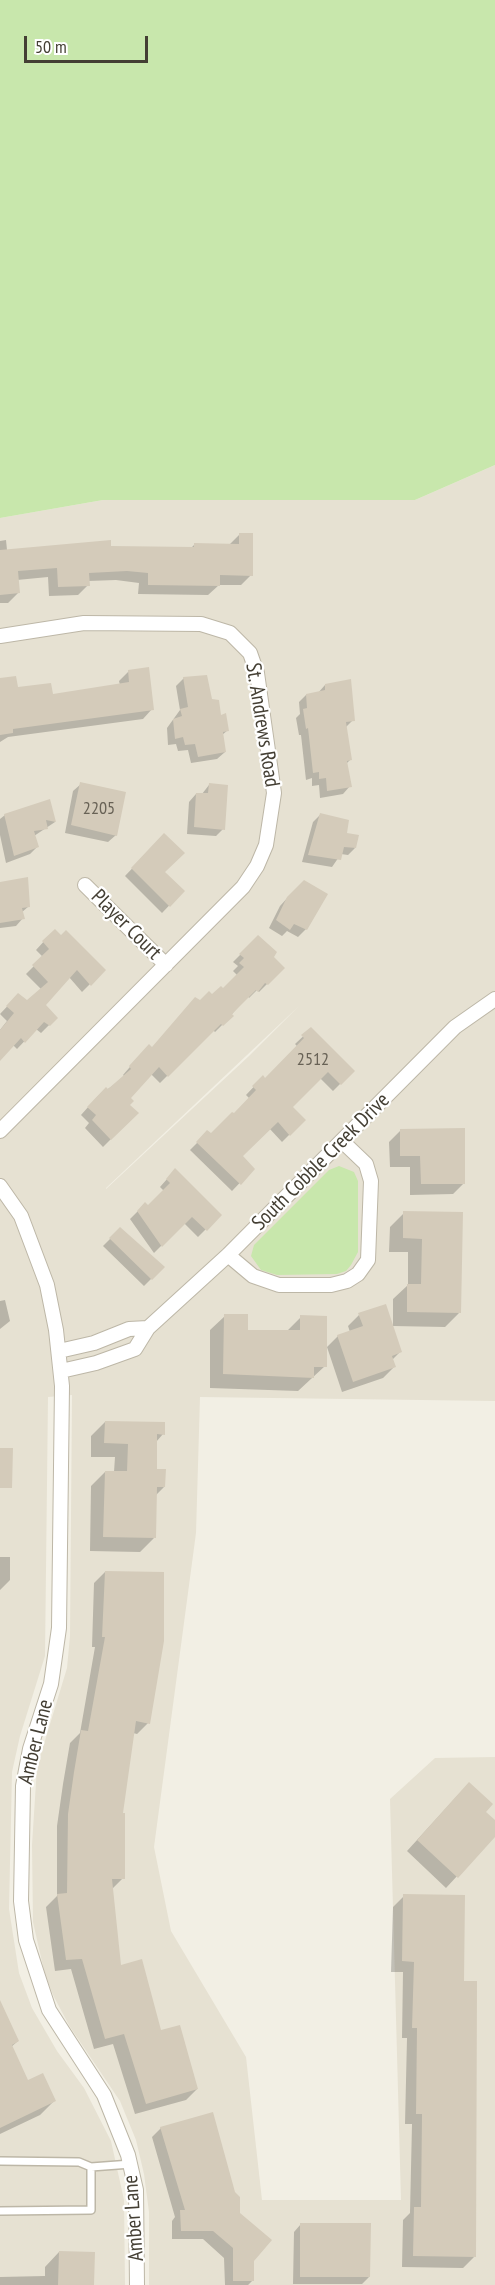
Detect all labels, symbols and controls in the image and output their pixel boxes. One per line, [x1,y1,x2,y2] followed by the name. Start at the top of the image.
[27,24,152,62] scale bar
[35,35,67,58] text: 50 m
[240,661,284,789] street label: St. Andrews Road
[83,798,115,820] house number: 2205
[86,885,166,965] street label: Player Court
[297,1049,329,1071] house number: 2512
[247,1088,395,1236] street label: South Cobble Creek Drive
[13,1697,59,1787] street label: Amber Lane
[118,2174,150,2262] street label: Amber Lane

